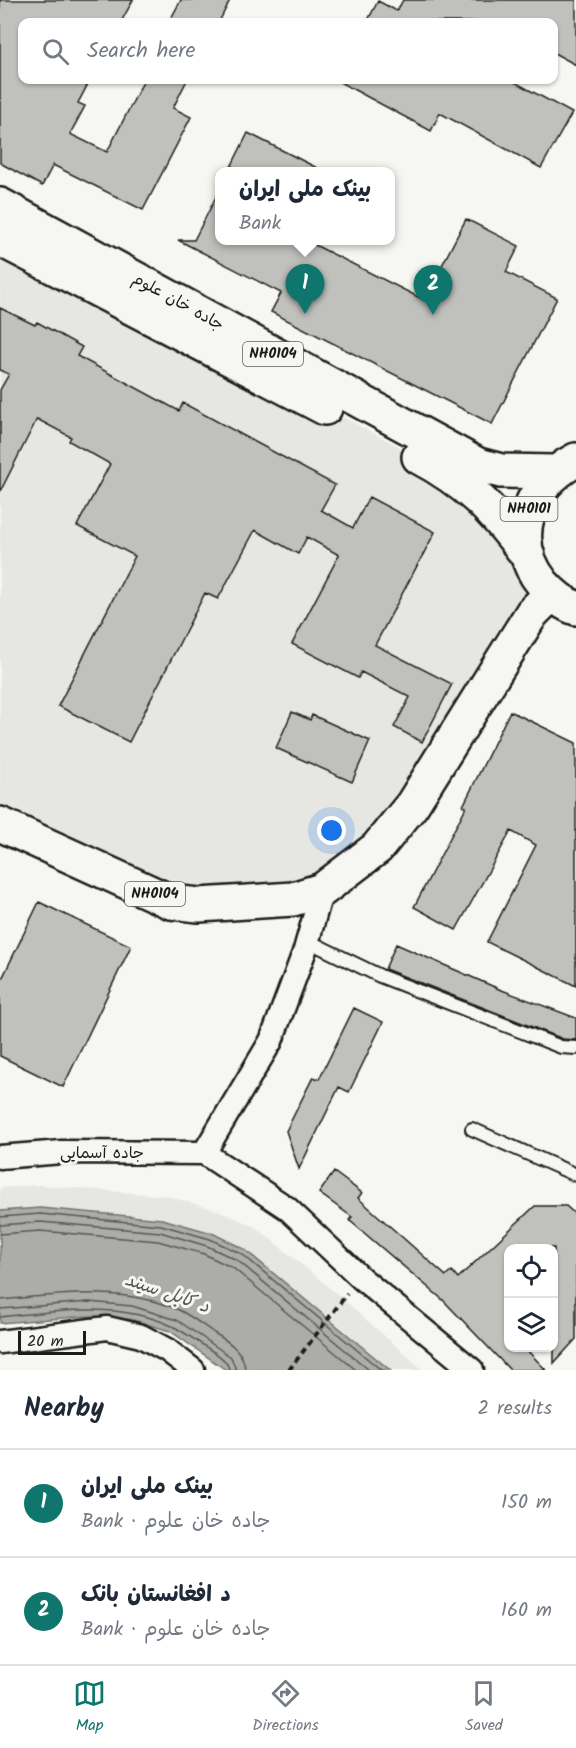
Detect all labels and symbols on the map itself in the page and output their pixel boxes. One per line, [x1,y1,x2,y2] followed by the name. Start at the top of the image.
[286,264,324,314] pin: 1
[414,266,452,315] pin: 2
[128,267,228,337] street label: جادہ خان علوم
[243,342,303,366] road number: NH0104
[500,497,558,521] road number: NH0101
[317,816,346,845] your location
[125,882,185,906] road number: NH0104
[60,1141,144,1166] street label: جاده آسمایی
[121,1266,214,1322] water label: د کابل سيند
[18,1328,86,1356] scale bar

